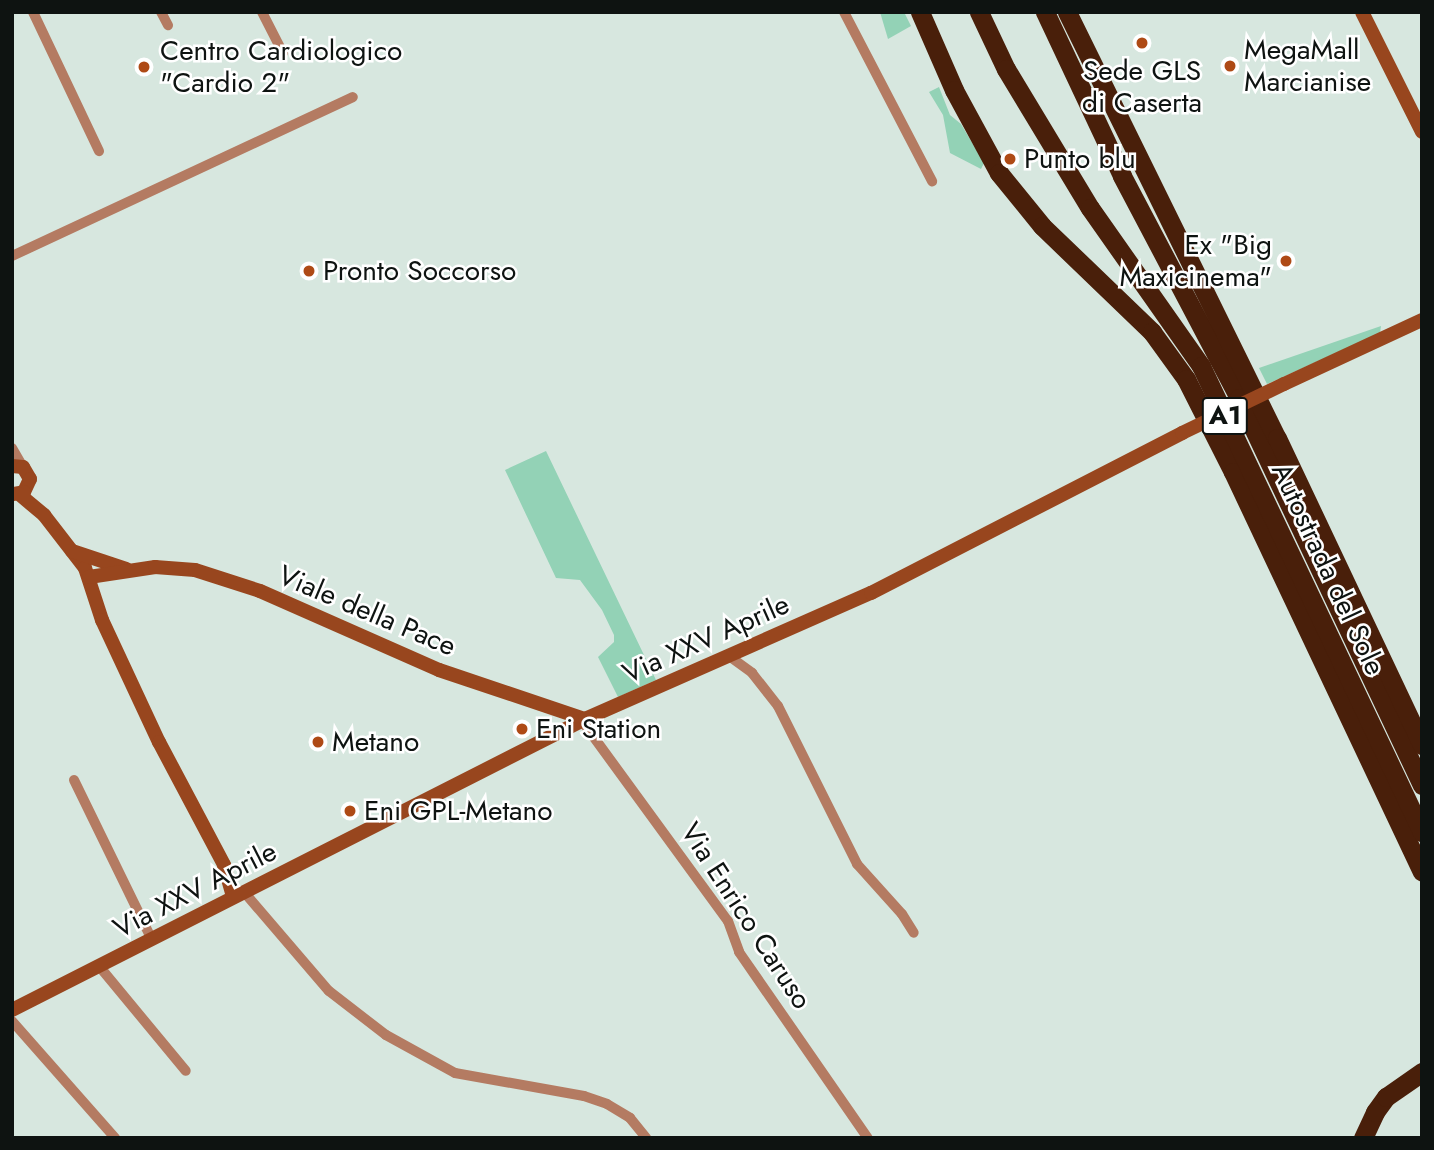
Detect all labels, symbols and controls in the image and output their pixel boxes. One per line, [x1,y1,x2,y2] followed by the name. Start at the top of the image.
[1244,33,1371,99] place label: MegaMall Marcianise
[160,34,402,100] place label: Centro Cardiologico "Cardio 2"
[1134,35,1150,51] marker: Sede GLS di Caserta
[1082,54,1202,120] place label: Sede GLS di Caserta
[134,57,154,77] marker: Centro Cardiologico "Cardio 2"
[1222,58,1238,74] marker: MegaMall Marcianise
[1024,142,1136,176] place label: Punto blu
[1002,151,1018,167] marker: Punto blu
[1120,228,1272,294] place label: Ex "Big Maxicinema"
[1278,253,1294,269] marker: Ex "Big Maxicinema"
[323,254,516,288] place label: Pronto Soccorso
[301,263,317,279] marker: Pronto Soccorso
[1200,394,1250,438] road number: A1
[1264,458,1392,680] street label: Autostrada del Sole
[273,559,461,663] street label: Viale della Pace
[618,587,794,691] street label: Via XXV Aprile
[536,712,661,746] place label: Eni Station
[514,721,530,737] marker: Eni Station
[332,725,419,759] place label: Metano
[310,734,326,750] marker: Metano
[364,794,553,828] place label: Eni GPL-Metano
[342,803,358,819] marker: Eni GPL-Metano
[673,817,819,1015] street label: Via Enrico Caruso
[108,834,282,946] street label: Via XXV Aprile

